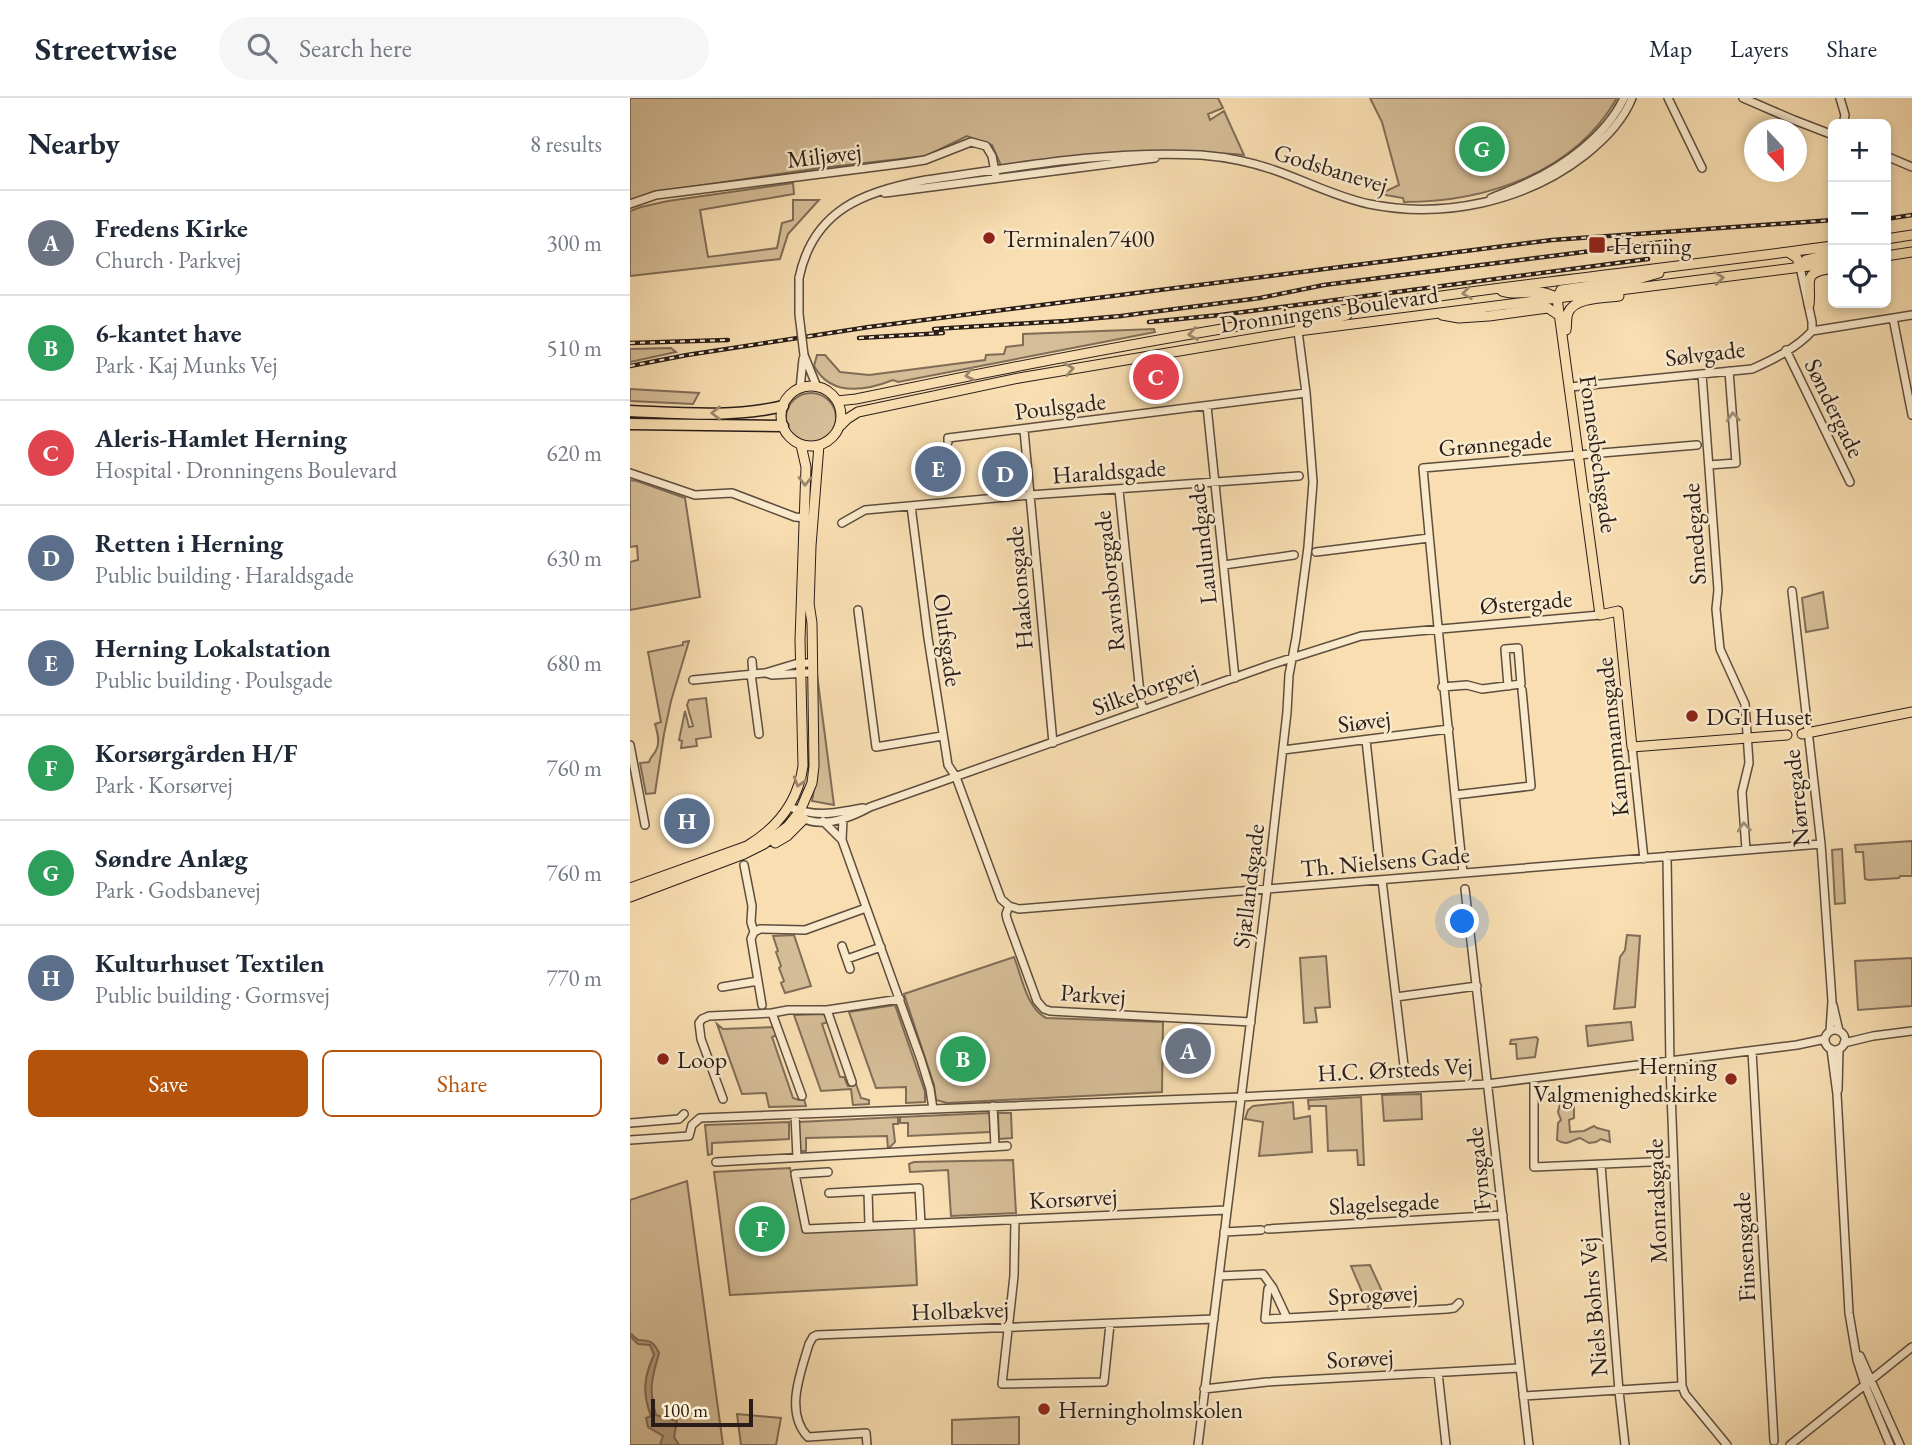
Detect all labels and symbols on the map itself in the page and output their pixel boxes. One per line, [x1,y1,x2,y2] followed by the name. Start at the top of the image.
[1744,119,1807,182] north arrow
[1459,123,1505,175] pin: G
[785,135,863,175] street label: Miljøvej
[1270,136,1392,200] street label: Godsbanevej
[1003,223,1155,254] place label: Terminalen7400
[981,230,997,246] marker: Terminalen7400
[1613,230,1692,261] place label: Herning
[1587,235,1607,255] marker: Herning
[1713,270,1724,285] one-way arrow
[1218,278,1441,340] street label: Dronningens Boulevard
[1461,285,1473,300] one-way arrow
[1187,326,1199,341] one-way arrow
[1663,333,1747,373] street label: Sølvgade
[1133,351,1179,403] pin: C
[1798,353,1872,463] street label: Søndergade
[1063,362,1075,377] one-way arrow
[964,367,976,382] one-way arrow
[1573,373,1625,535] street label: Fonnesbechsgade
[1013,385,1107,427] street label: Poulsgade
[710,405,721,421] one-way arrow
[1726,411,1741,422] one-way arrow
[1437,423,1553,463] street label: Grønnegade
[915,443,961,495] pin: E
[982,448,1028,500] pin: D
[1051,452,1167,490] street label: Haraldsgade
[798,476,813,487] one-way arrow
[1180,482,1224,606] street label: Laulundgade
[1675,482,1713,586] street label: Smedegade
[1086,509,1132,653] street label: Ravnsborggade
[998,525,1040,651] street label: Haakonsgade
[1478,583,1574,621] street label: Østergade
[926,591,970,689] street label: Olufsgade
[1088,655,1202,723] street label: Silkeborgvej
[1588,656,1636,818] street label: Kampmannsgade
[1706,701,1812,732] place label: DGI Huset
[1336,702,1392,740] street label: Siøvej
[1684,708,1700,724] marker: DGI Huset
[1775,748,1817,848] street label: Nørregade
[793,775,808,787] one-way arrow
[664,795,710,847] pin: H
[1225,822,1271,950] street label: Sjællandsgade
[1737,822,1752,833] one-way arrow
[1299,838,1471,884] street label: Th. Nielsens Gade
[1445,904,1479,938] your location
[1059,976,1127,1012] street label: Parkvej
[1165,1025,1211,1077] pin: A
[940,1033,986,1085] pin: B
[677,1044,727,1075] place label: Loop
[1316,1049,1474,1089] street label: H.C. Ørsteds Vej
[1533,1050,1718,1109] place label: Herning Valgmenighedskirke
[655,1051,671,1067] marker: Loop
[1723,1071,1739,1087] marker: Herning Valgmenighedskirke
[1458,1126,1498,1212] street label: Fynsgade
[1638,1138,1674,1264] street label: Monradsgade
[1028,1180,1118,1216] street label: Korsørvej
[1328,1185,1440,1221] street label: Slagelsegade
[1726,1191,1762,1303] street label: Finsensgade
[739,1203,785,1255] pin: F
[1571,1236,1615,1378] street label: Niels Bohrs Vej
[1327,1276,1419,1312] street label: Sprogøvej
[911,1293,1009,1327] street label: Holbækvej
[1326,1341,1394,1375] street label: Sorøvej
[1058,1394,1243,1425] place label: Herningholmskolen
[651,1396,752,1428] scale bar
[1036,1401,1052,1417] marker: Herningholmskolen

